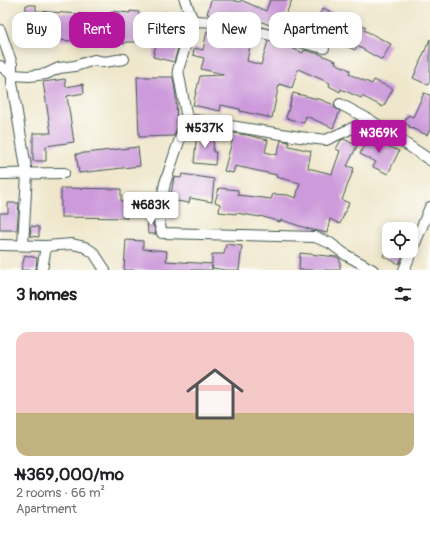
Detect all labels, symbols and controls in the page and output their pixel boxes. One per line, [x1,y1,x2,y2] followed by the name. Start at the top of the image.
[12,12,61,48] chip: Buy
[69,12,125,48] chip: Rent
[133,12,199,48] chip: Filters
[207,12,261,48] chip: New
[269,12,362,48] chip: Apartment
[177,115,233,149] pin: ₦537K
[187,120,223,136] text: ₦537K
[351,120,407,154] pin: ₦369K
[360,125,398,141] text: ₦369K
[123,192,179,226] pin: ₦683K
[132,197,170,213] text: ₦683K
[382,222,418,258] map controls
[382,222,418,258] button: locate
[392,283,414,305] icon: filters
[16,284,77,305] text: 3 homes
[179,358,251,430] icon: home
[16,464,124,485] text: ₦369,000/mo
[16,485,105,501] text: 2 rooms · 66 m²
[16,501,77,517] text: Apartment

